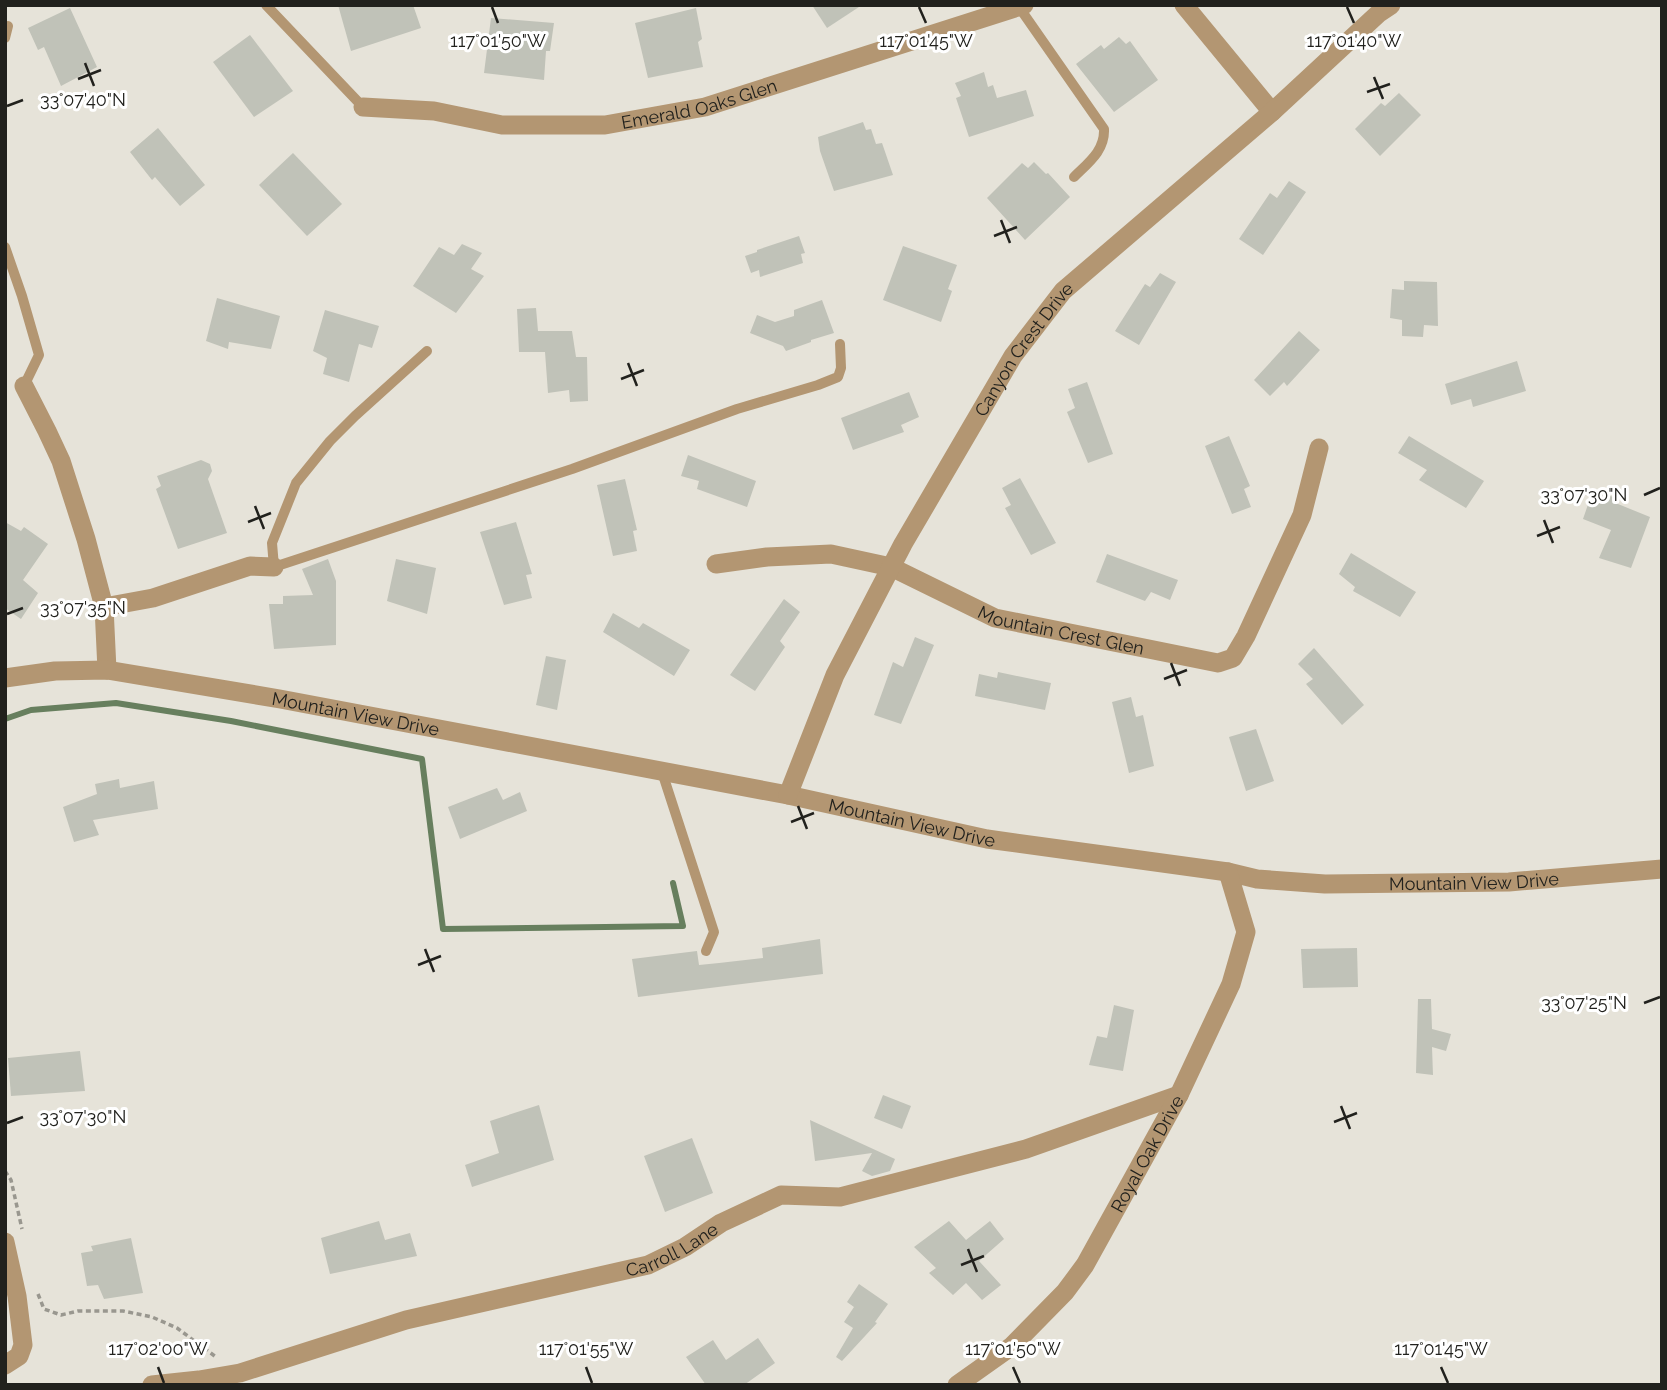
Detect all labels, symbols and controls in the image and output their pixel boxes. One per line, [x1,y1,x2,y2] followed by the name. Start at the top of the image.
[450,30,546,51] text: 117°01'50"W
[879,30,973,51] text: 117°01'45"W
[1307,30,1402,51] text: 117°01'40"W
[619,74,779,132] street label: Emerald Oaks Glen
[40,89,126,110] text: 33°07'40"N
[970,277,1077,420] street label: Canyon Crest Drive
[1541,484,1627,505] text: 33°07'30"N
[40,597,126,618] text: 33°07'35"N
[975,601,1146,658] street label: Mountain Crest Glen
[270,687,442,739] street label: Mountain View Drive
[827,794,997,851] street label: Mountain View Drive
[1389,867,1560,894] street label: Mountain View Drive
[1541,992,1627,1013] text: 33°07'25"N
[1106,1091,1188,1216] street label: Royal Oak Drive
[40,1106,126,1127] text: 33°07'30"N
[624,1218,722,1280] street label: Carroll Lane
[108,1338,208,1359] text: 117°02'00"W
[539,1338,634,1359] text: 117°01'55"W
[965,1338,1061,1359] text: 117°01'50"W
[1394,1338,1488,1359] text: 117°01'45"W

